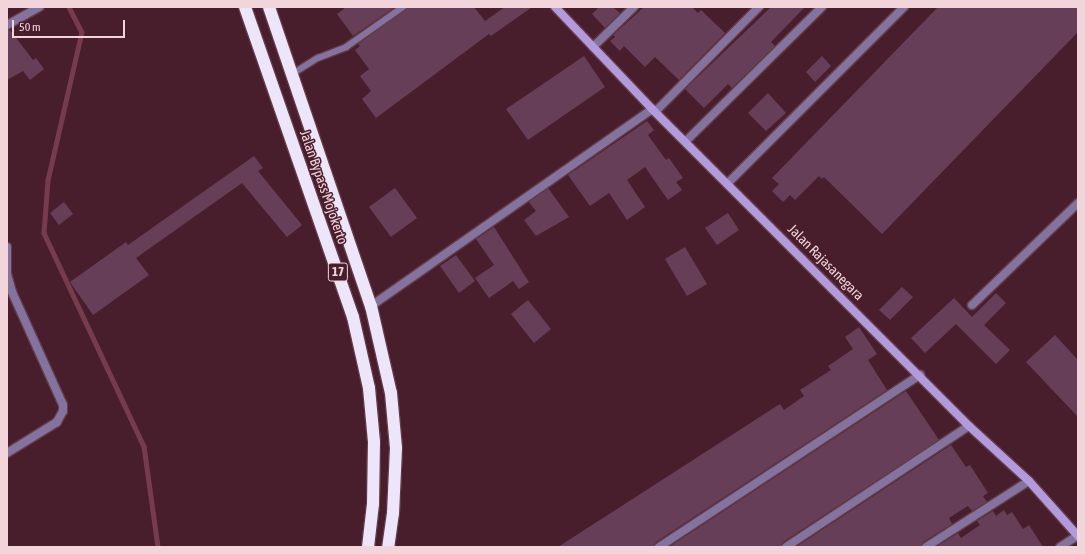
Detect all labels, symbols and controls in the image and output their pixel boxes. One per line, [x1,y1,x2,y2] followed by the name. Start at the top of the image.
[14,12,127,38] scale bar
[19,20,41,34] text: 50 m
[297,128,351,246] street label: Jalan Bypass Mojokerto
[785,221,867,303] street label: Jalan Rajasanegara
[327,261,349,283] road number: 17

